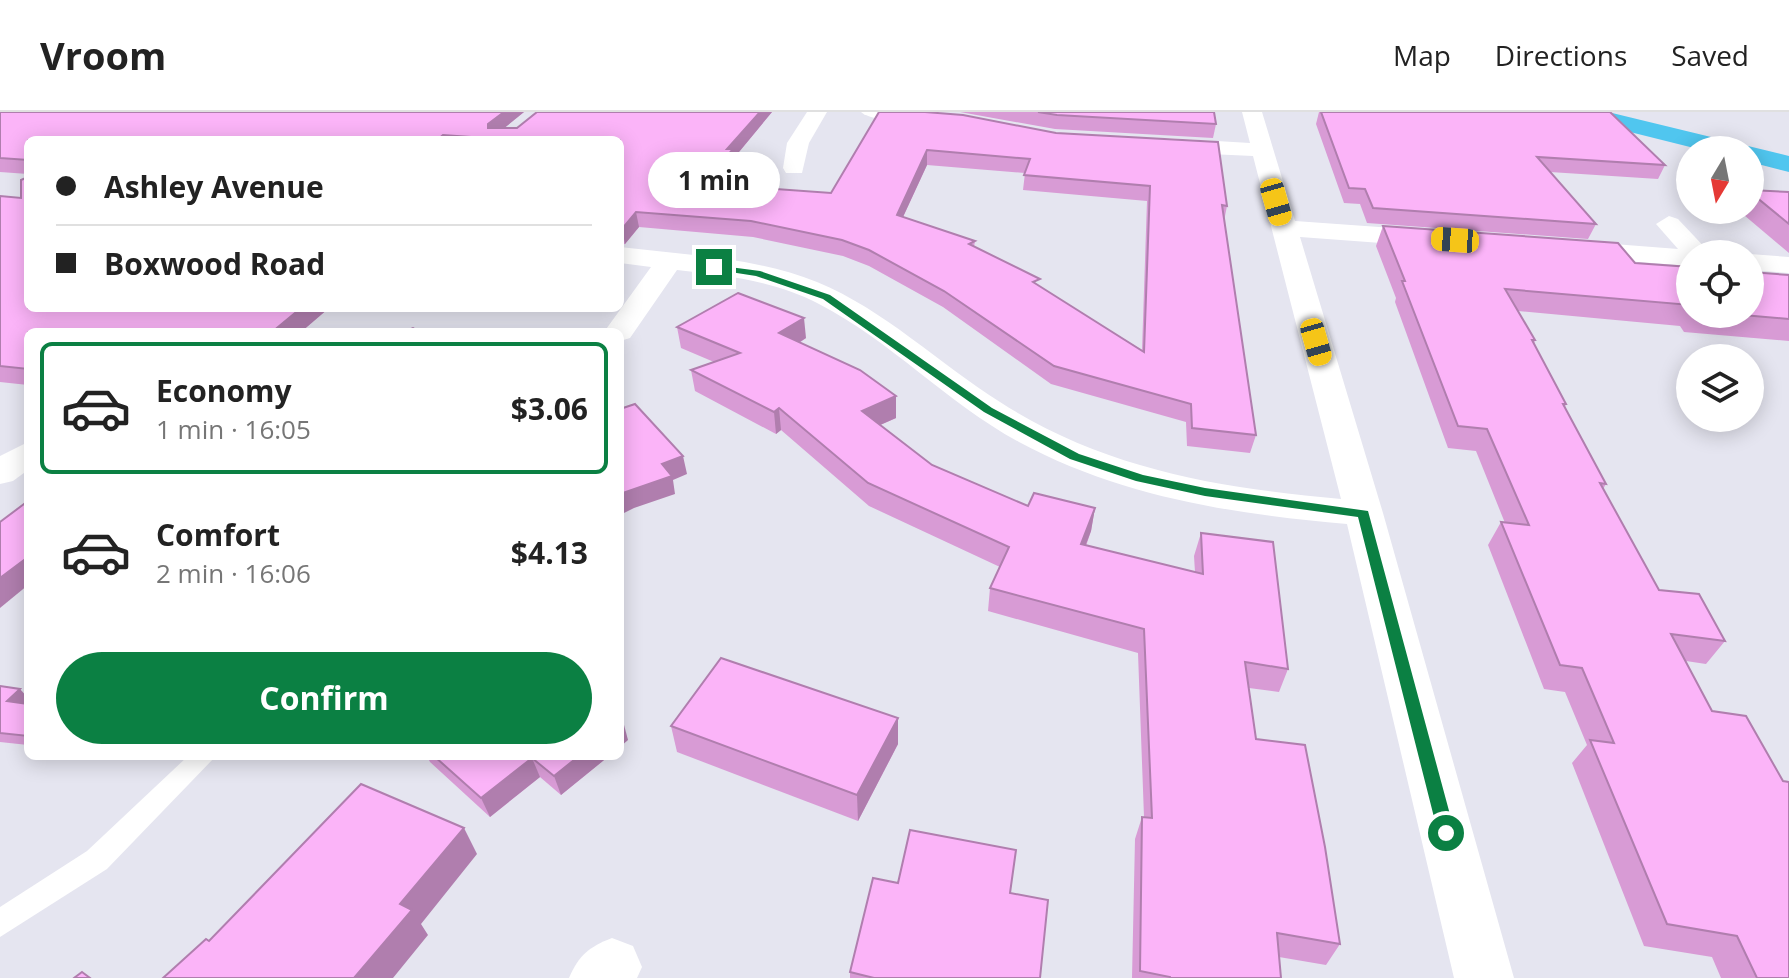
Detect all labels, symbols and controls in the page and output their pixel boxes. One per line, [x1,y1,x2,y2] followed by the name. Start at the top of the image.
[40,29,166,81] text: Vroom
[1393,36,1451,74] text: Map
[1495,36,1627,74] text: Directions
[1671,36,1749,74] text: Saved
[1676,136,1764,224] north arrow
[1676,136,1764,432] map controls
[648,151,780,207] callout: 1 min
[678,162,750,198] text: 1 min
[104,166,324,207] text: Ashley Avenue
[1258,176,1294,228] car
[1430,226,1480,254] car
[1676,240,1764,328] button: locate
[104,243,325,284] text: Boxwood Road
[696,249,732,285] route end
[1298,316,1334,368] car
[1676,344,1764,432] button: layers
[156,370,292,411] text: Economy
[60,372,132,444] icon: car
[511,388,588,429] text: $3.06
[156,411,311,447] text: 1 min · 16:05
[156,514,280,555] text: Comfort
[60,516,132,588] icon: car
[511,532,588,573] text: $4.13
[156,555,311,591] text: 2 min · 16:06
[56,652,592,744] button: Confirm
[1428,815,1464,851] route start

